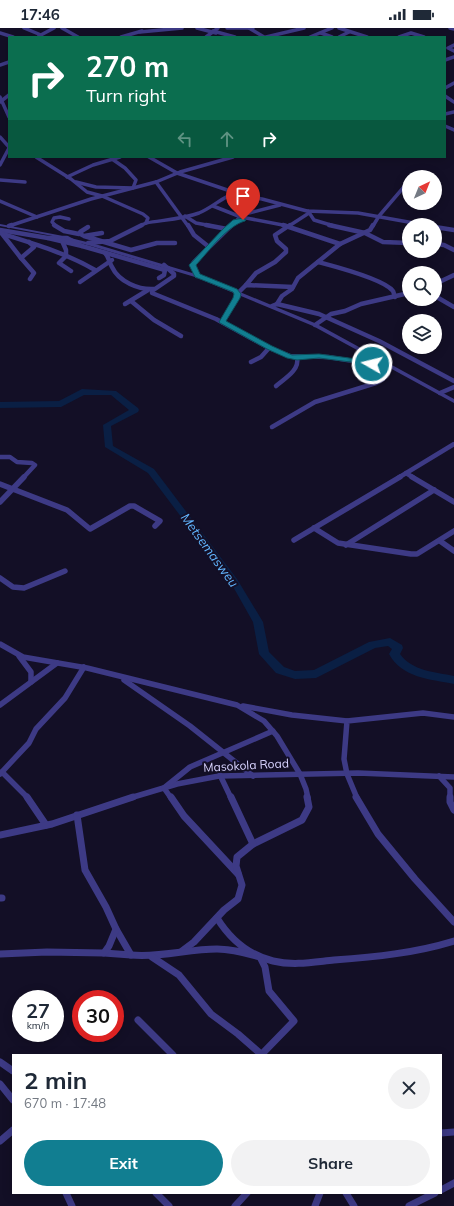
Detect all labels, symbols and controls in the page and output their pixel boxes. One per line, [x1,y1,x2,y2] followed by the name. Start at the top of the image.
[20,5,60,24] text: 17:46
[86,49,169,84] text: 270 m
[20,52,72,104] icon: right
[86,84,166,107] text: Turn right
[174,128,196,150] icon: left
[216,128,238,150] icon: ahead
[258,128,280,150] icon: right
[402,170,442,210] north arrow
[402,170,442,354] map controls
[226,179,260,220] pin
[232,185,254,207] icon: arrive
[402,218,442,258] button: sound
[402,266,442,306] button: search
[402,314,442,354] button: layers
[351,343,393,385] position arrow
[178,510,242,590] water label: Metsemasweu
[203,755,289,775] street label: Masokola Road
[72,990,124,1042] speed limit sign: 30
[26,998,50,1023] text: 27
[27,1019,49,1032] text: km/h
[24,1065,87,1095] text: 2 min
[388,1067,430,1109] button: close
[24,1095,106,1111] text: 670 m · 17:48
[24,1140,223,1186] button: Exit
[231,1140,430,1186] button: Share

